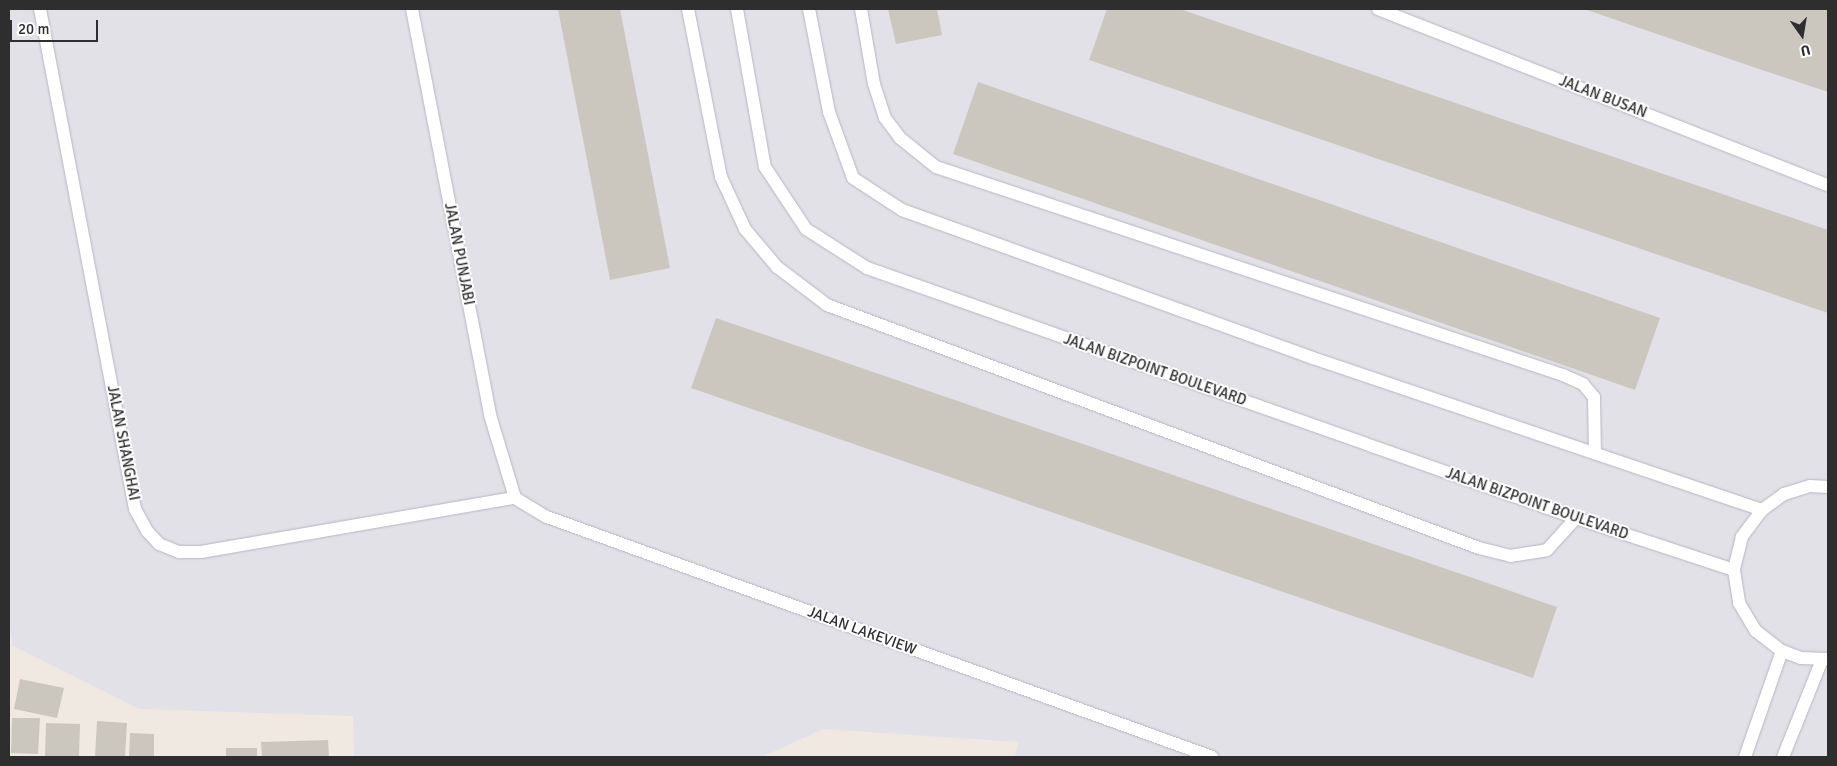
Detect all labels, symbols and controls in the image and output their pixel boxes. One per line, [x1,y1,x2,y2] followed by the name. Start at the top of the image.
[12,10,100,42] scale bar
[1777,10,1827,60] north arrow
[18,20,49,38] text: 20 m
[1799,41,1812,59] text: U
[1556,72,1650,122] street label: JALAN BUSAN
[440,201,478,307] street label: JALAN PUNJABI
[1061,330,1249,410] street label: JALAN BIZPOINT BOULEVARD
[103,384,143,502] street label: JALAN SHANGHAI
[1443,464,1631,544] street label: JALAN BIZPOINT BOULEVARD
[805,603,919,659] street label: JALAN LAKEVIEW

